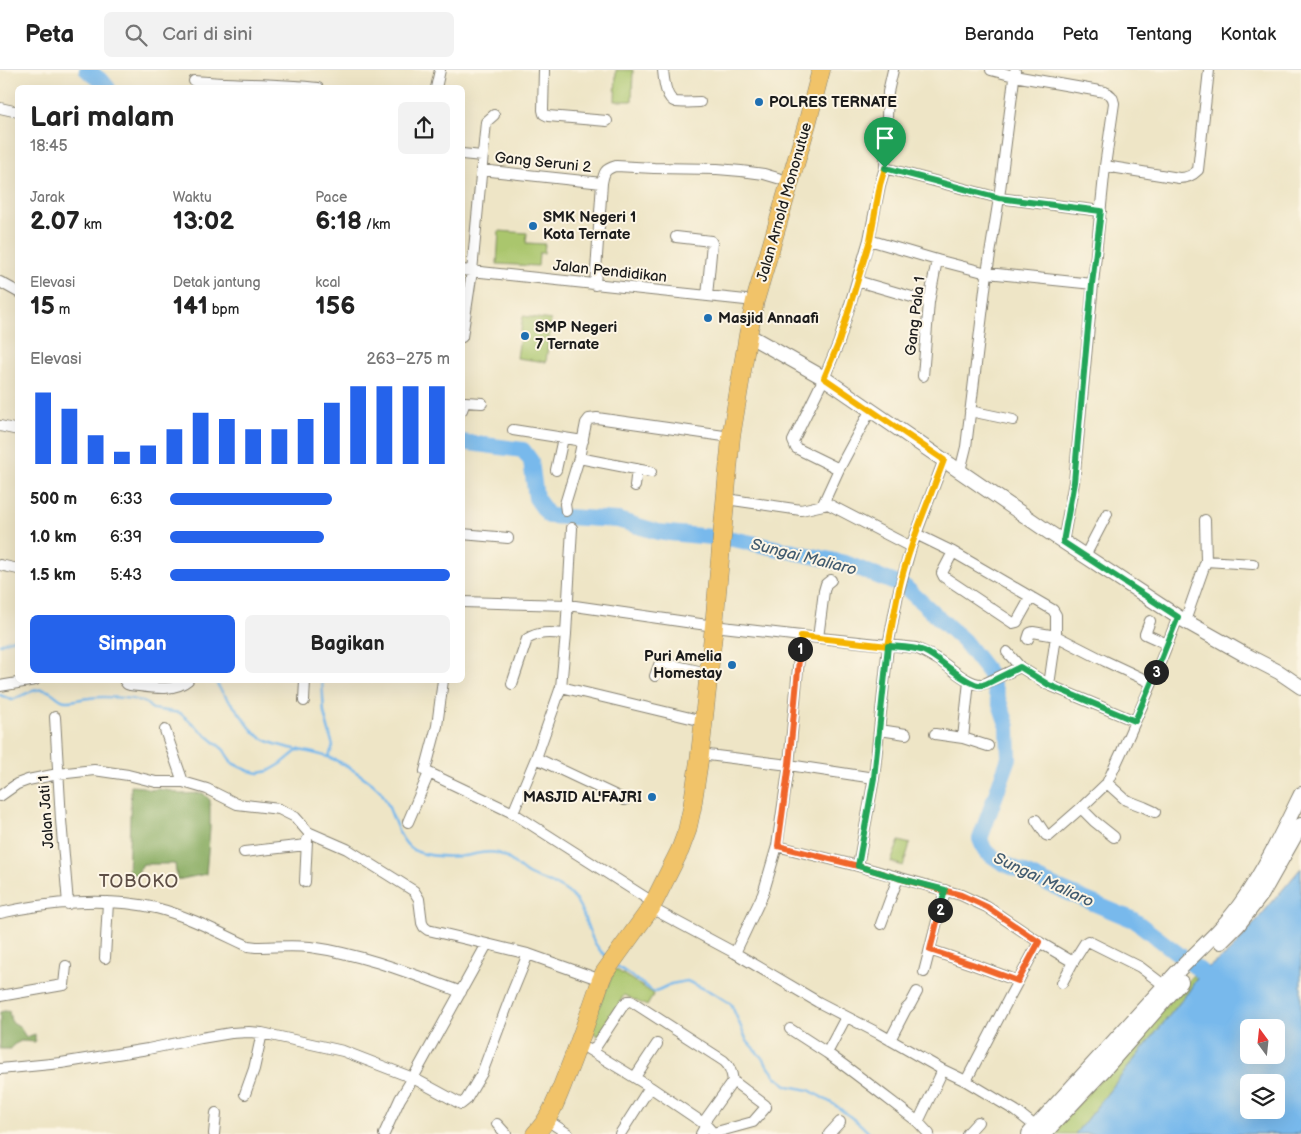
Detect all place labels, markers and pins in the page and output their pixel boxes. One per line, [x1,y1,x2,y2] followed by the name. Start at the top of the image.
[769,93,897,112] place label: POLRES TERNATE
[753,96,765,108] marker: POLRES TERNATE
[864,117,906,168] pin
[543,208,636,244] place label: SMK Negeri 1 Kota Ternate
[527,220,539,232] marker: SMK Negeri 1 Kota Ternate
[718,309,819,328] place label: Masjid Annaafi
[702,312,714,324] marker: Masjid Annaafi
[535,318,617,354] place label: SMP Negeri 7 Ternate
[519,330,531,342] marker: SMP Negeri 7 Ternate
[788,636,812,662] pin: 1
[644,647,722,683] place label: Puri Amelia Homestay
[726,659,738,671] marker: Puri Amelia Homestay
[1144,660,1168,684] pin: 3
[523,788,642,807] place label: MASJID AL'FAJRI
[646,791,658,803] marker: MASJID AL'FAJRI
[928,898,952,922] pin: 2

